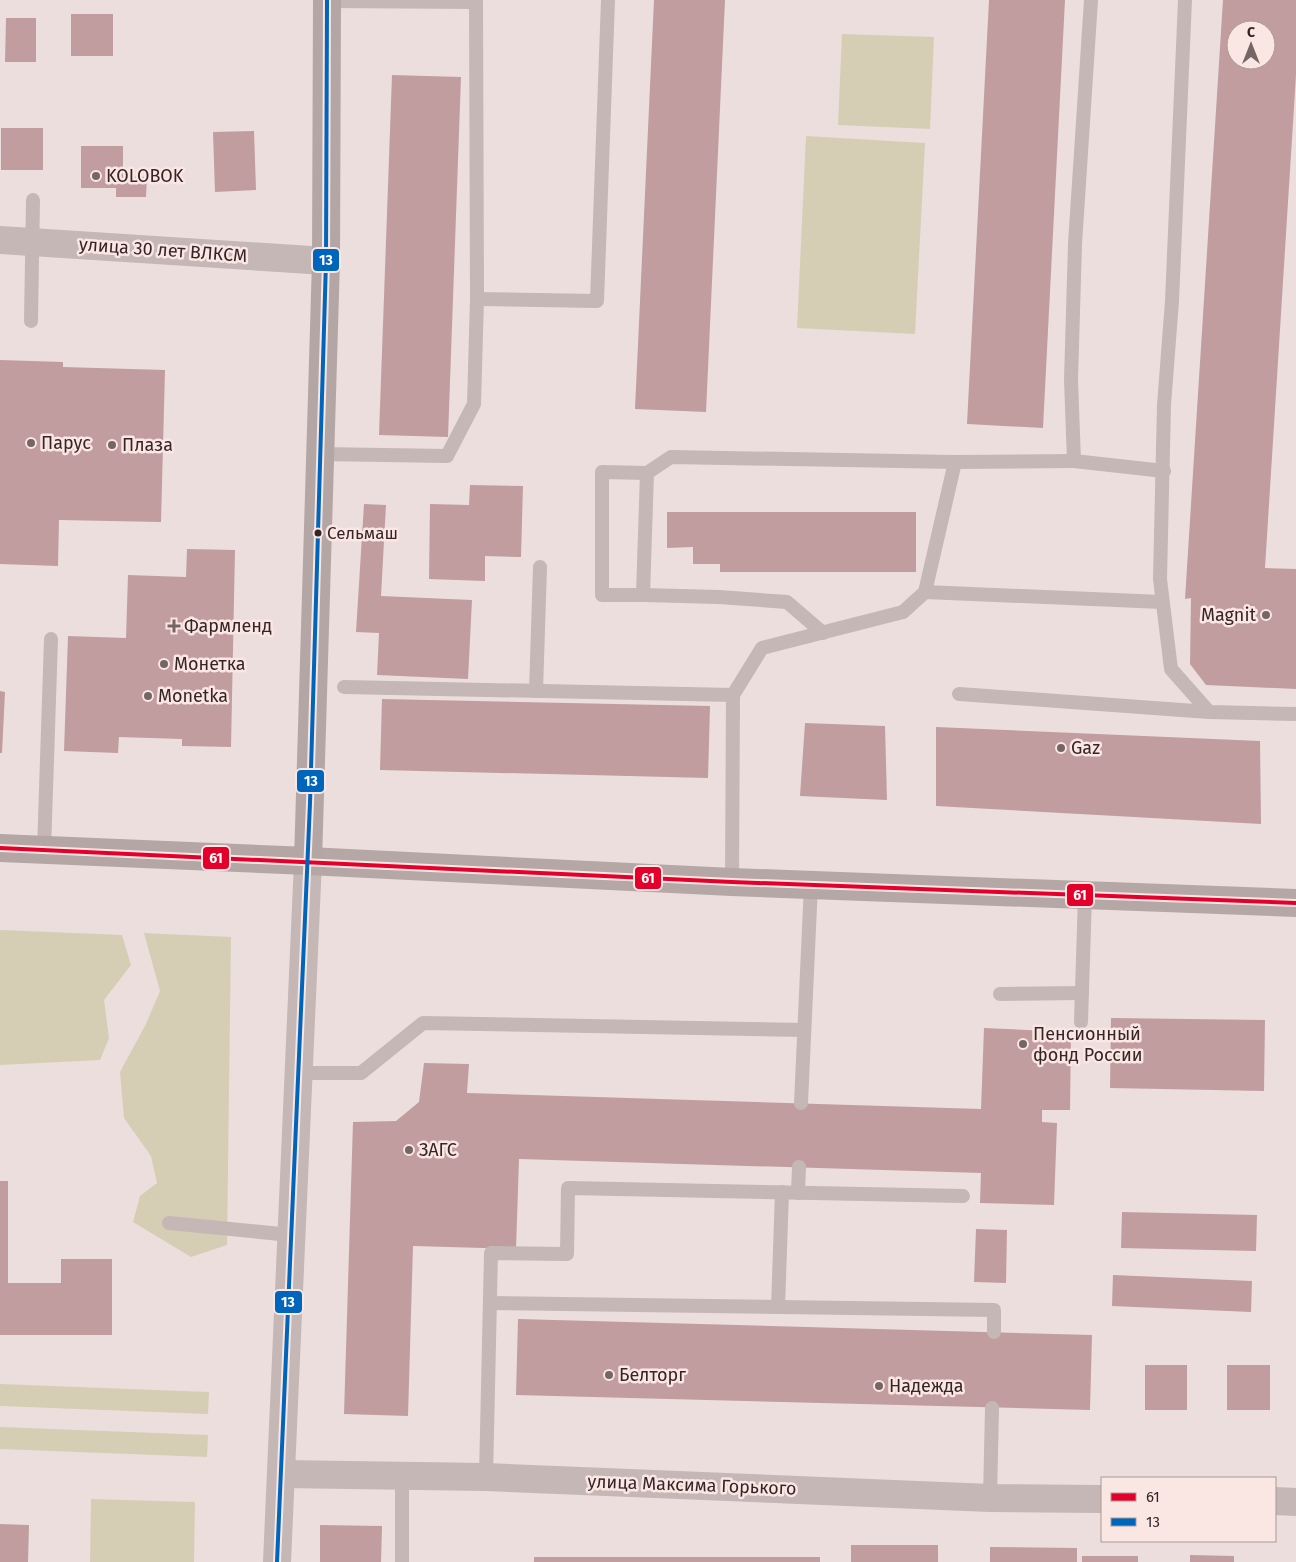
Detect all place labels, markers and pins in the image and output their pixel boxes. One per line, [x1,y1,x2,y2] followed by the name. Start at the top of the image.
[106,165,184,187] place label: KOLOBOK
[90,170,102,182] marker: KOLOBOK
[41,432,91,454] place label: Парус
[122,434,173,456] place label: Плаза
[25,437,37,449] marker: Парус
[106,439,118,451] marker: Плаза
[327,523,398,544] place label: Сельмаш
[313,528,323,538] marker: Сельмаш
[1201,604,1256,626] place label: Magnit
[1260,609,1272,621] marker: Magnit
[184,615,272,637] place label: Фармленд
[168,620,180,632] marker: Фармленд
[174,653,246,675] place label: Монетка
[158,658,170,670] marker: Монетка
[158,685,228,707] place label: Monetka
[142,690,154,702] marker: Monetka
[1071,737,1100,759] place label: Gaz
[1055,742,1067,754] marker: Gaz
[1033,1023,1143,1066] place label: Пенсионный фонд России
[1017,1038,1029,1050] marker: Пенсионный фонд России
[419,1139,457,1161] place label: ЗАГС
[403,1144,415,1156] marker: ЗАГС
[619,1364,686,1386] place label: Белторг
[603,1369,615,1381] marker: Белторг
[889,1375,963,1397] place label: Надежда
[873,1380,885,1392] marker: Надежда

